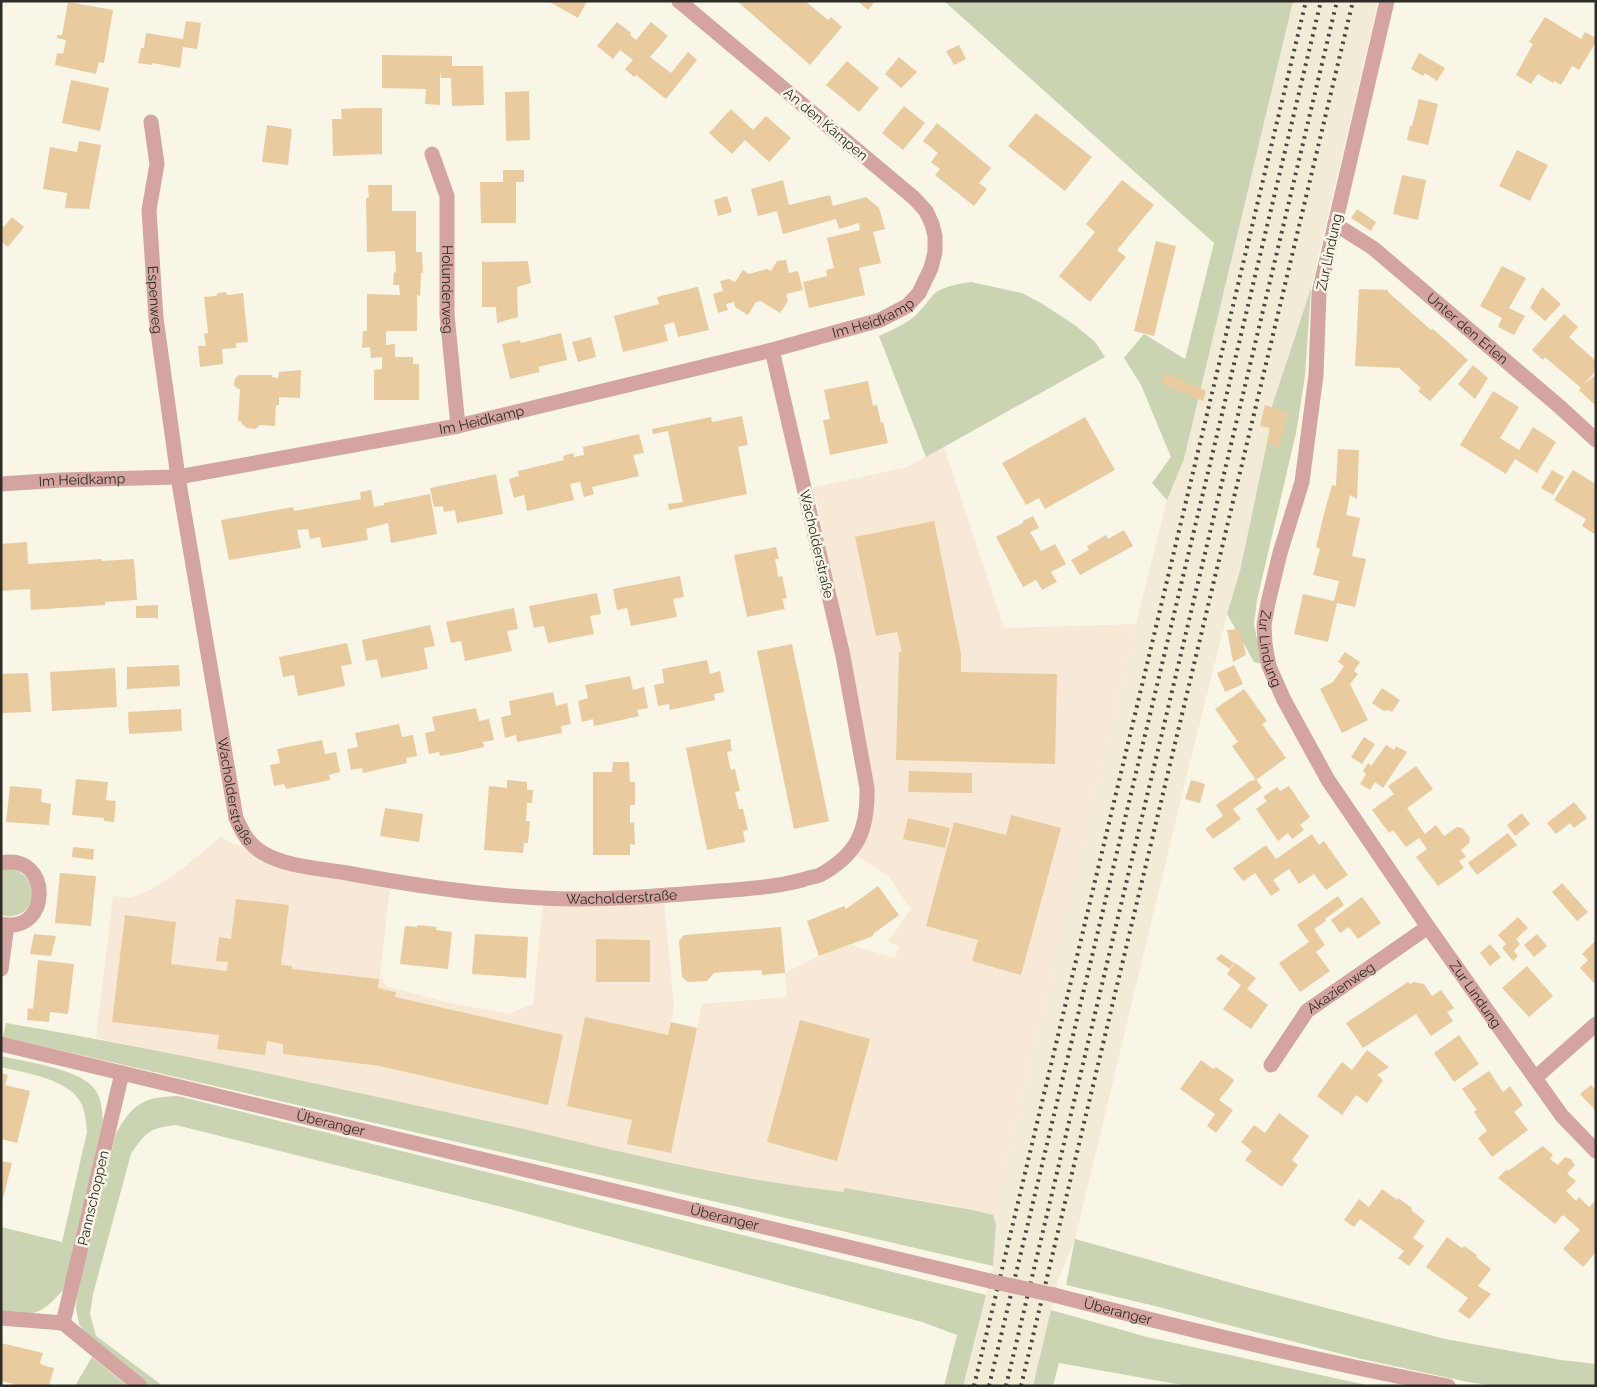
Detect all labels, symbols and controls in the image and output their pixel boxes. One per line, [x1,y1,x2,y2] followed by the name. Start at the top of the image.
[781,84,871,164] street label: An den Kämpen
[1313,212,1345,292] street label: Zur Lindung
[439,245,457,334] street label: Holunderweg
[145,265,166,335] street label: Espenweg
[1424,289,1511,367] street label: Unter den Erlen
[830,295,918,341] street label: Im Heidkamp
[438,402,526,437] street label: Im Heidkamp
[38,470,126,489] street label: Im Heidkamp
[797,488,837,600] street label: Wacholderstraße
[1256,609,1285,689] street label: Zur Lindung
[214,736,257,849] street label: Wacholderstraße
[566,886,678,907] street label: Wacholderstraße
[1446,958,1505,1031] street label: Zur Lindung
[1304,959,1378,1017] street label: Akazienweg
[295,1105,367,1139] street label: Überanger
[74,1149,112,1247] street label: Pannschoppen
[689,1200,760,1233] street label: Überanger
[1082,1293,1154,1328] street label: Überanger

